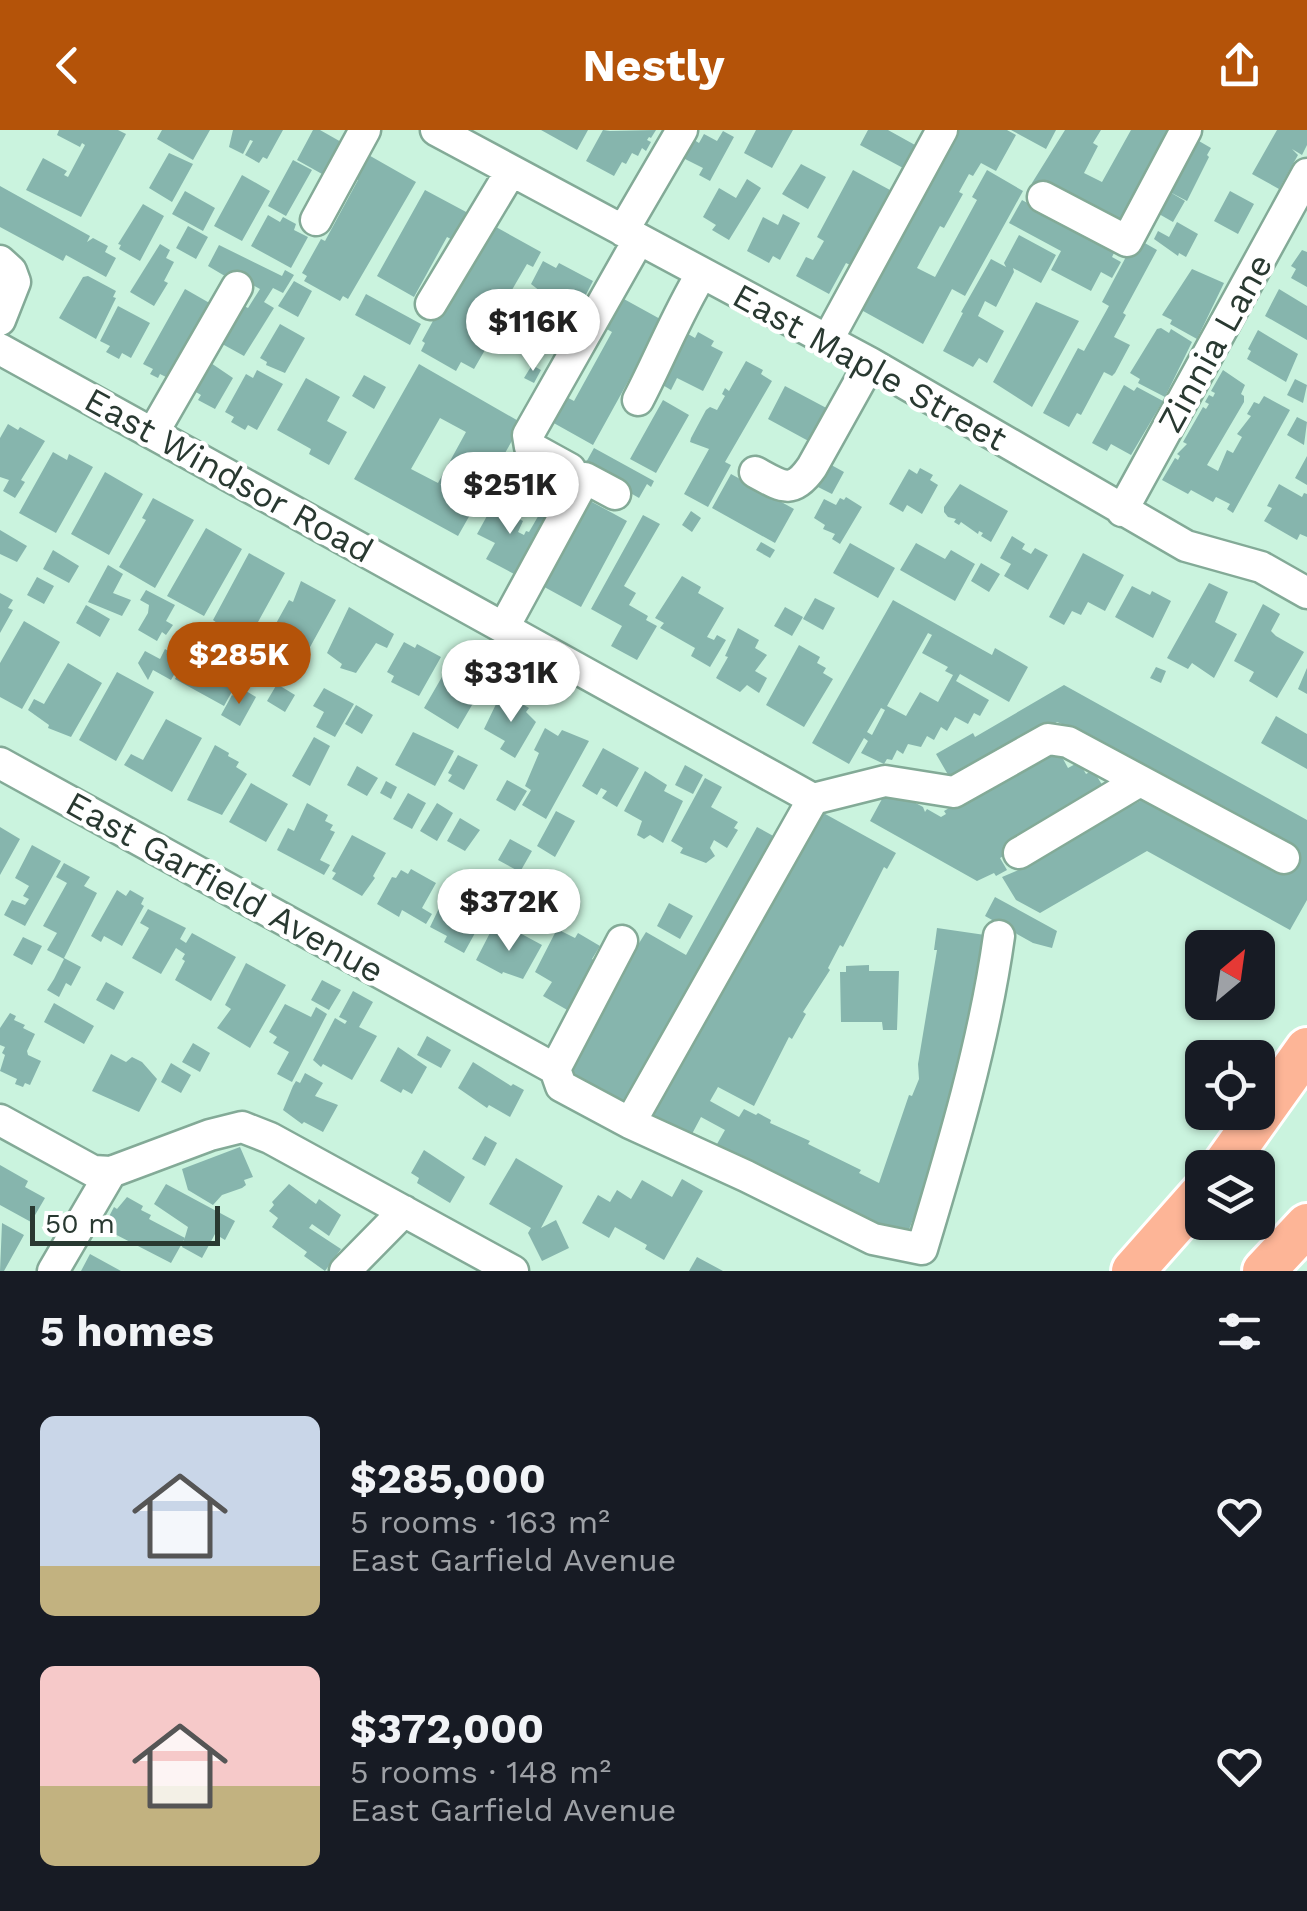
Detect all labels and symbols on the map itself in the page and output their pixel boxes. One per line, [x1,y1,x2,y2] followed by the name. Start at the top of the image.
[1149,246,1281,440] street label: Zinnia Lane
[726,274,1015,460] street label: East Maple Street
[463,289,603,374] pin: $116K
[77,378,381,572] street label: East Windsor Road
[440,452,580,537] pin: $251K
[169,622,309,707] pin: $285K
[441,640,581,725] pin: $331K
[59,782,391,992] street label: East Garfield Avenue
[439,869,579,954] pin: $372K
[1185,930,1275,1020] north arrow
[30,1201,220,1246] scale bar

